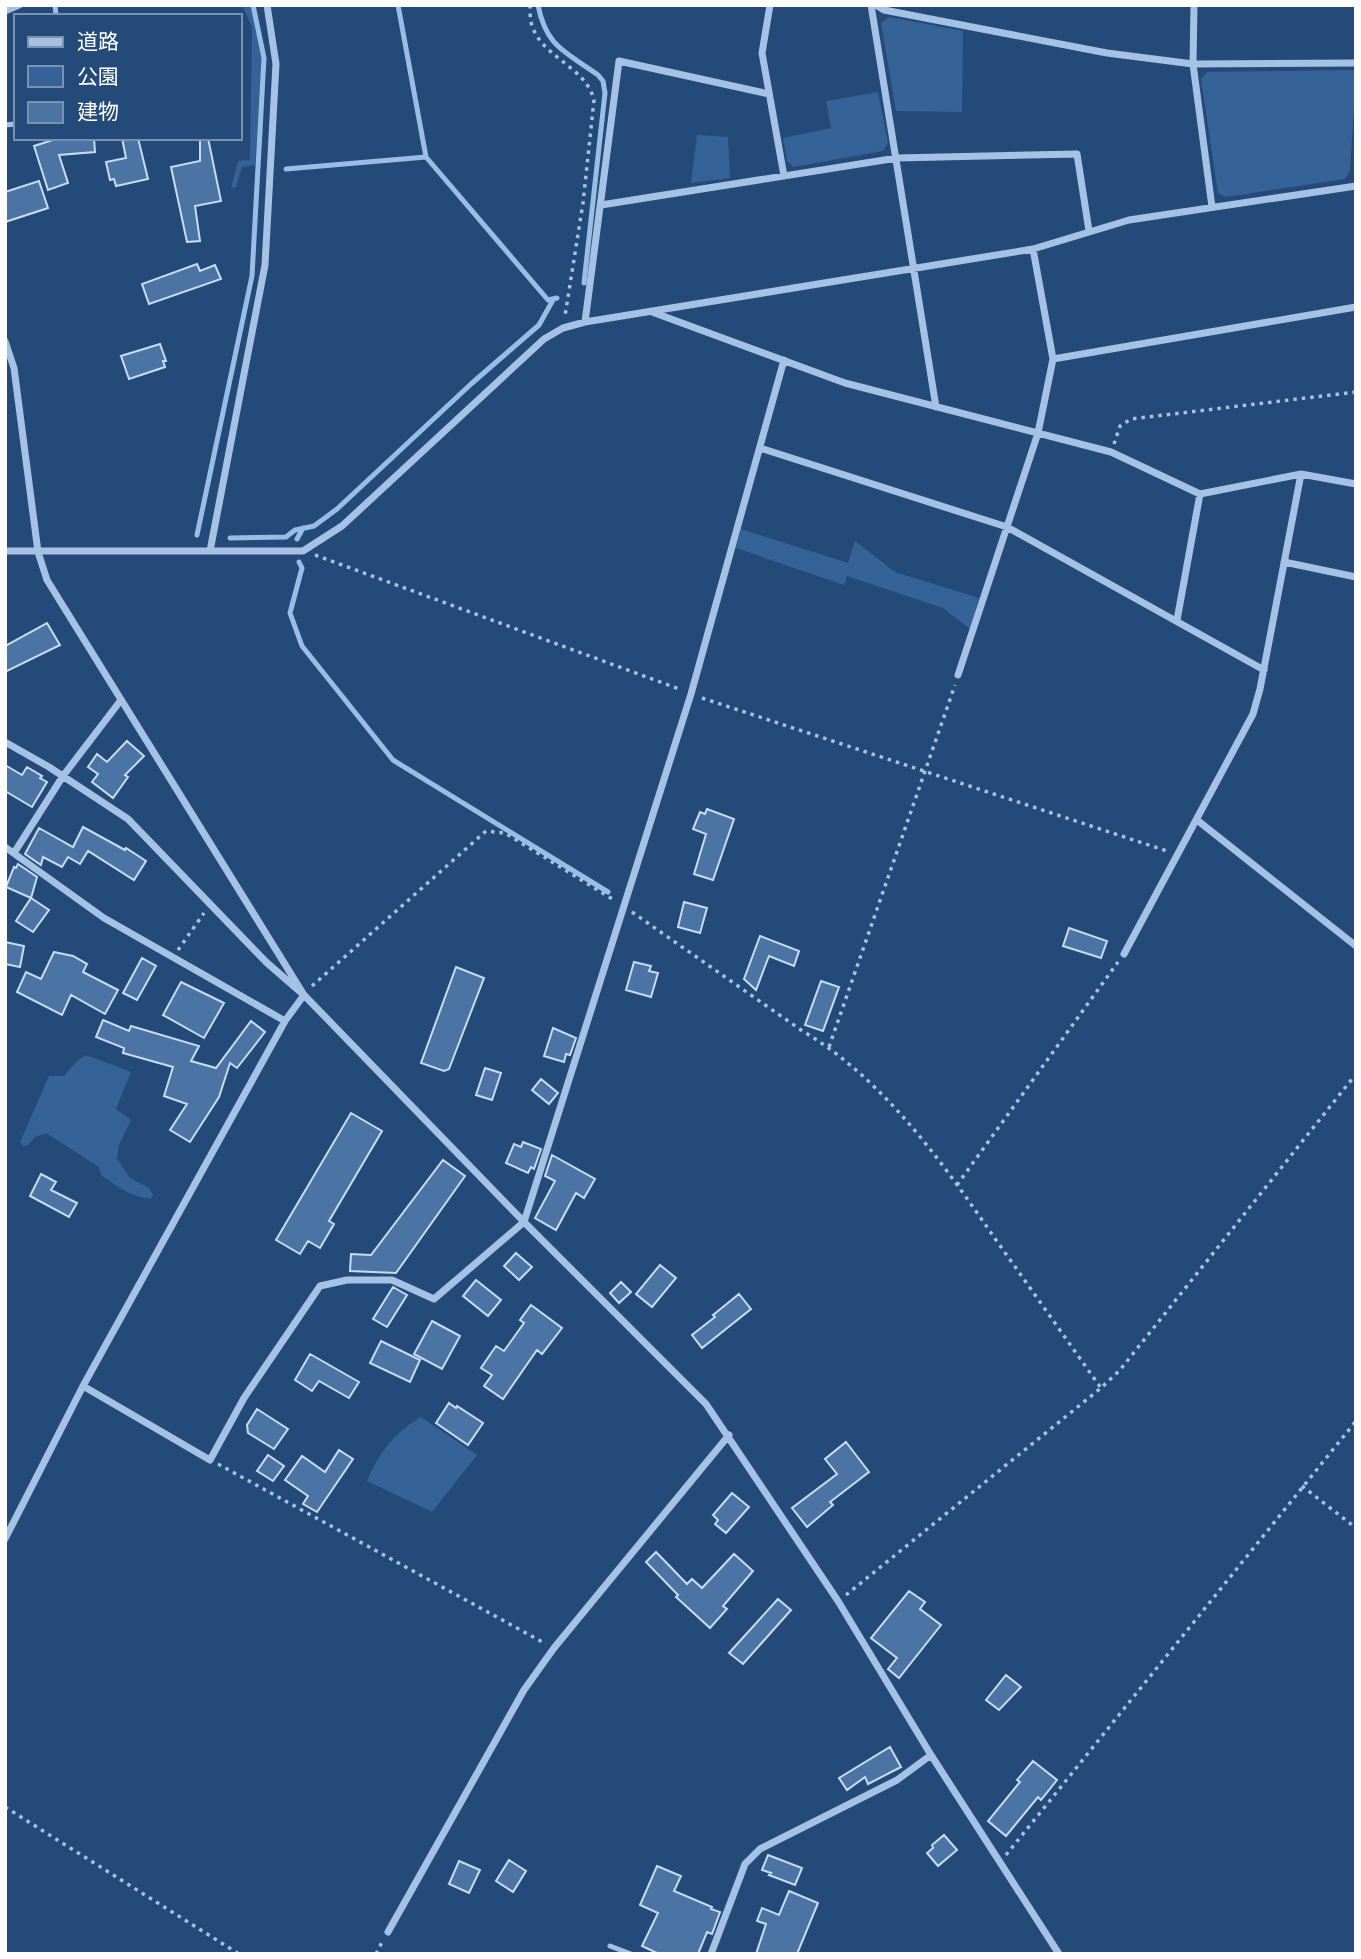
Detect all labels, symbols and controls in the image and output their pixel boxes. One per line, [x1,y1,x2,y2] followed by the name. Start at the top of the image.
[14,14,242,140] legend
[77,31,119,53] text: 道路
[77,67,119,88] text: 公園
[77,101,119,123] text: 建物

